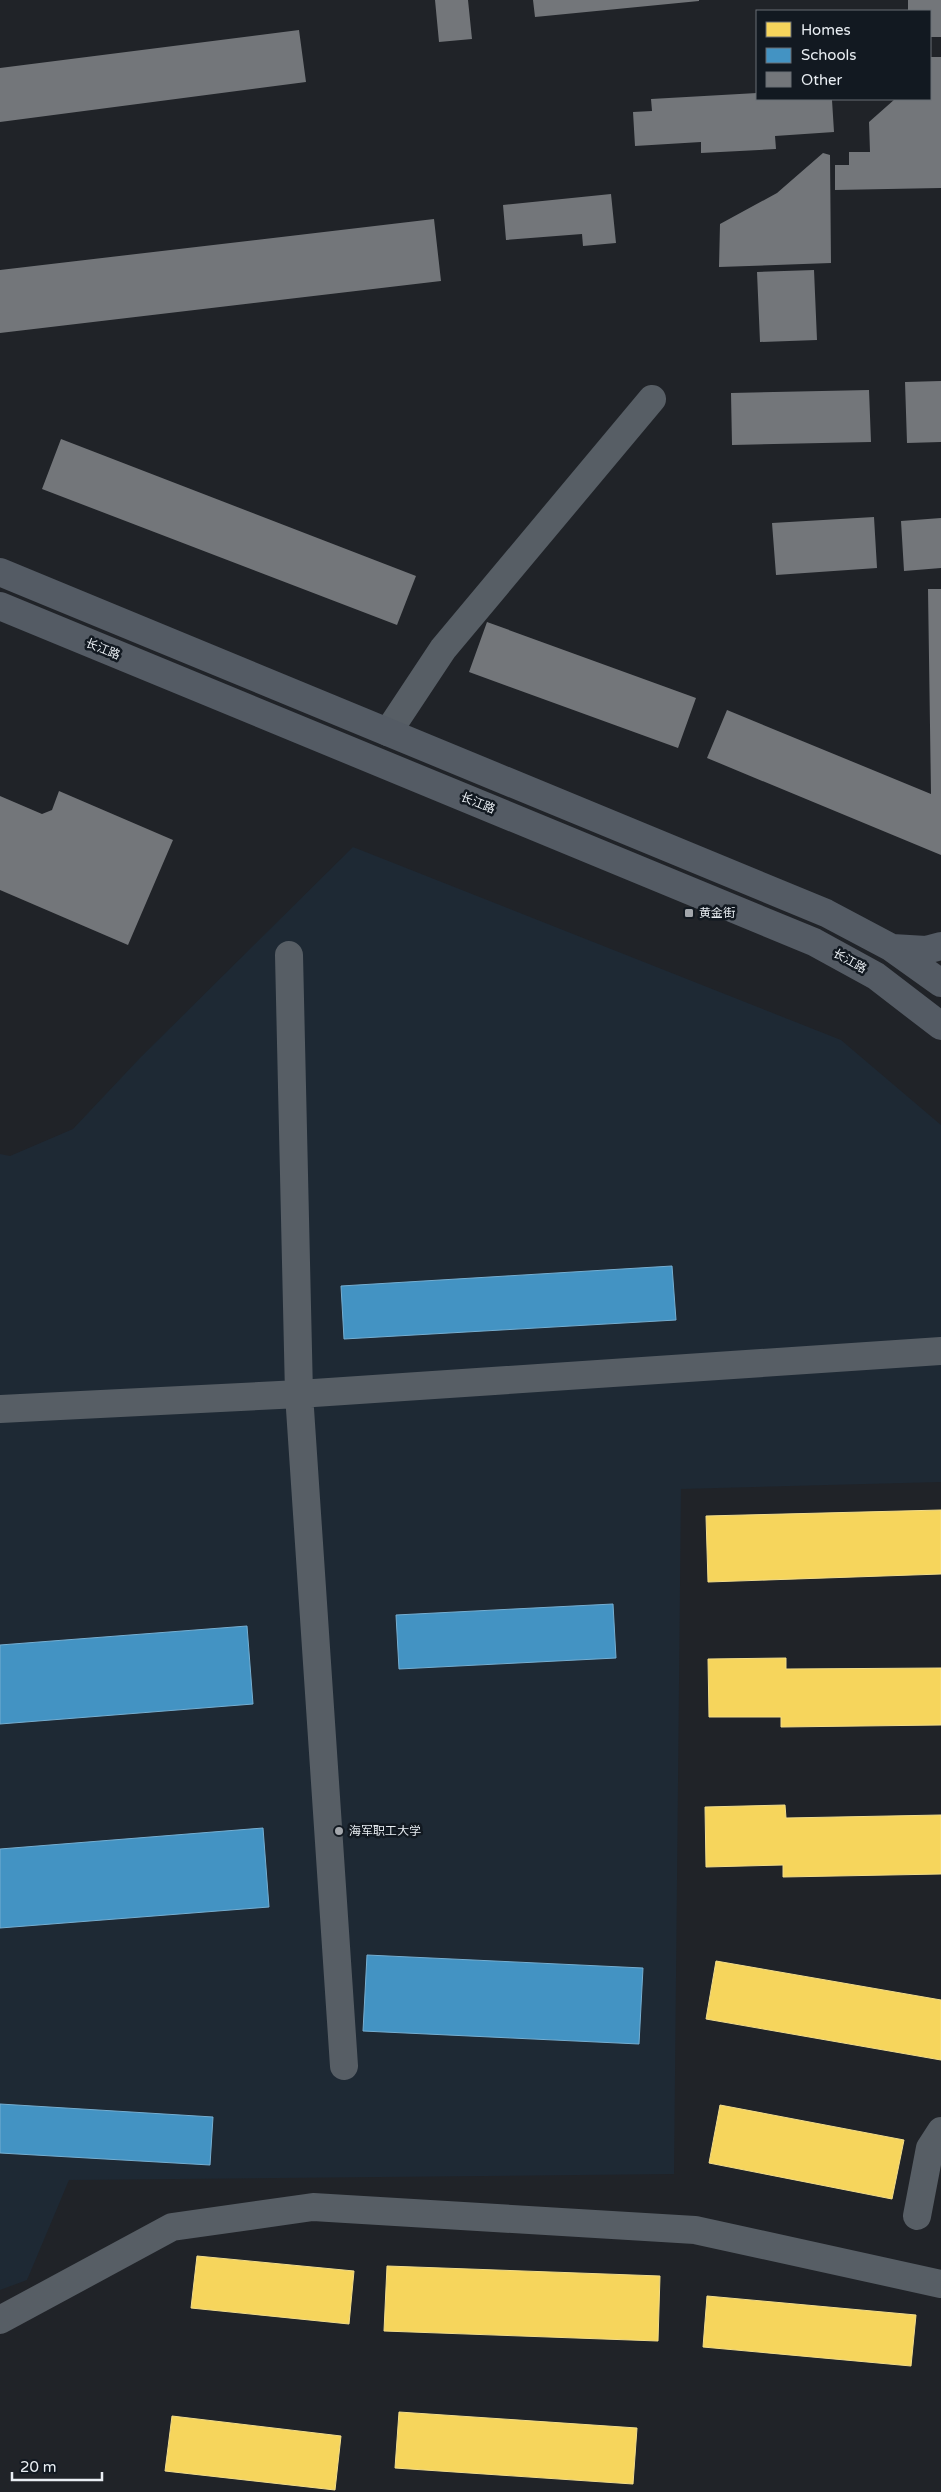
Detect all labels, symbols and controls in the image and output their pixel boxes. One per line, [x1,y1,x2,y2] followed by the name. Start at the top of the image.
[756,10,931,100] legend
[801,21,851,39] text: Homes
[801,46,857,64] text: Schools
[801,71,843,89] text: Other
[84,636,122,662] street label: 长江路
[459,790,497,816] street label: 长江路
[699,906,735,920] place label: 黄金街
[683,907,695,919] marker: 黄金街
[831,946,869,976] street label: 长江路
[349,1824,421,1838] place label: 海军职工大学
[333,1825,345,1837] marker: 海军职工大学
[12,2450,102,2482] scale bar
[20,2458,57,2476] text: 20 m

